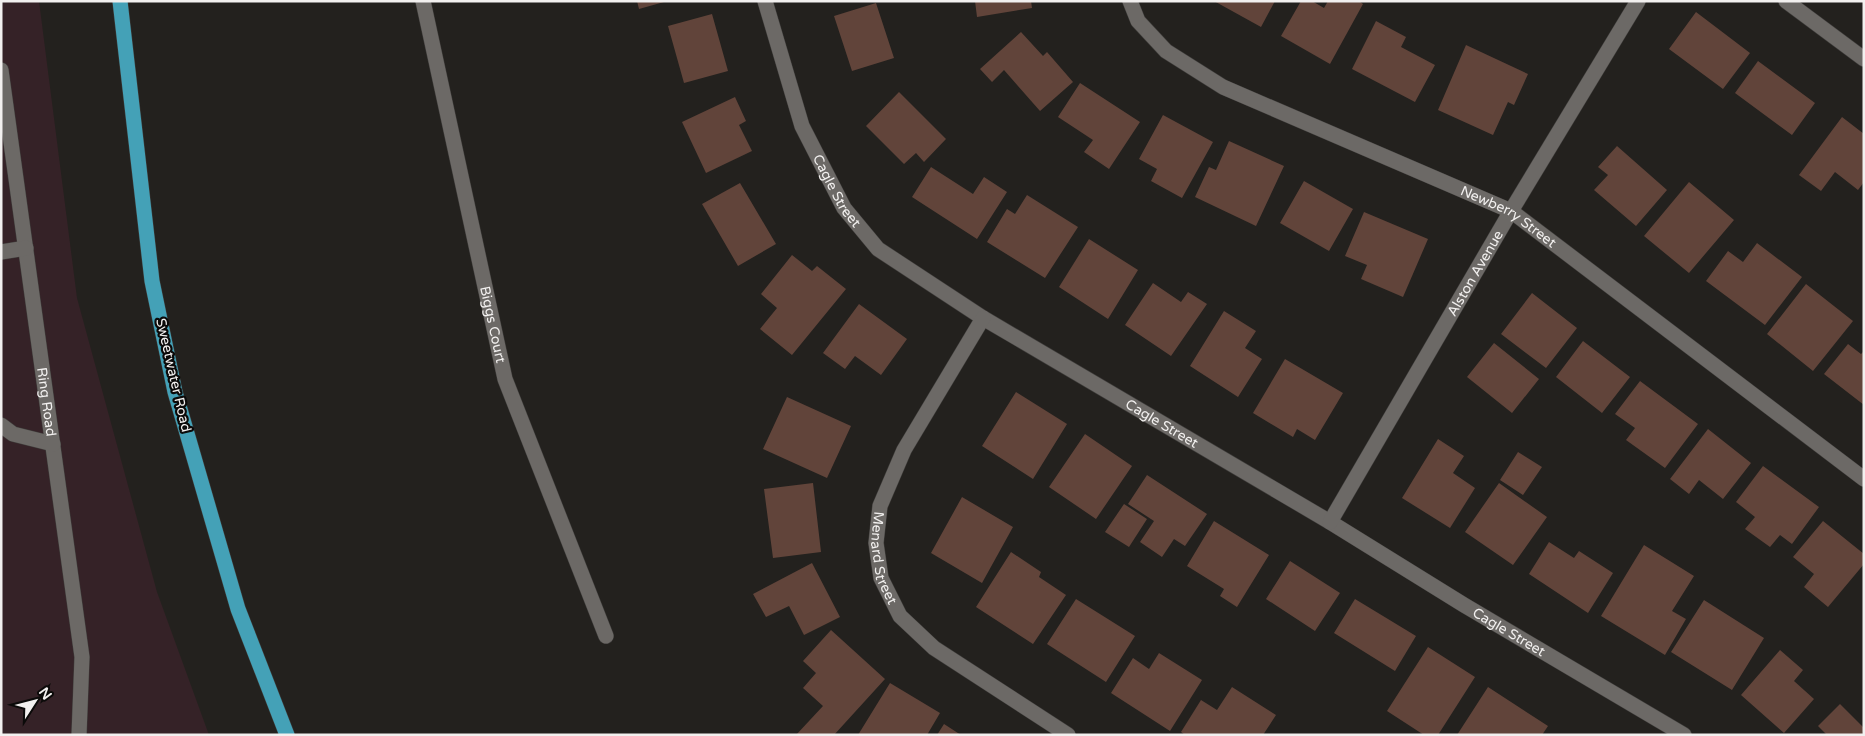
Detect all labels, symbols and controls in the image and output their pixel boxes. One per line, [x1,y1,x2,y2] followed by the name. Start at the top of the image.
[809,152,865,231] street label: Cagle Street
[1458,182,1560,252] street label: Newberry Street
[1444,227,1507,319] street label: Alston Avenue
[476,284,509,365] street label: Biggs Court
[152,317,195,434] street label: Sweetwater Road
[33,366,59,438] street label: Ring Road
[1122,396,1202,452] street label: Cagle Street
[867,511,901,608] street label: Menard Street
[1469,604,1549,661] street label: Cagle Street
[10,676,60,726] north arrow
[35,684,55,703] text: N

